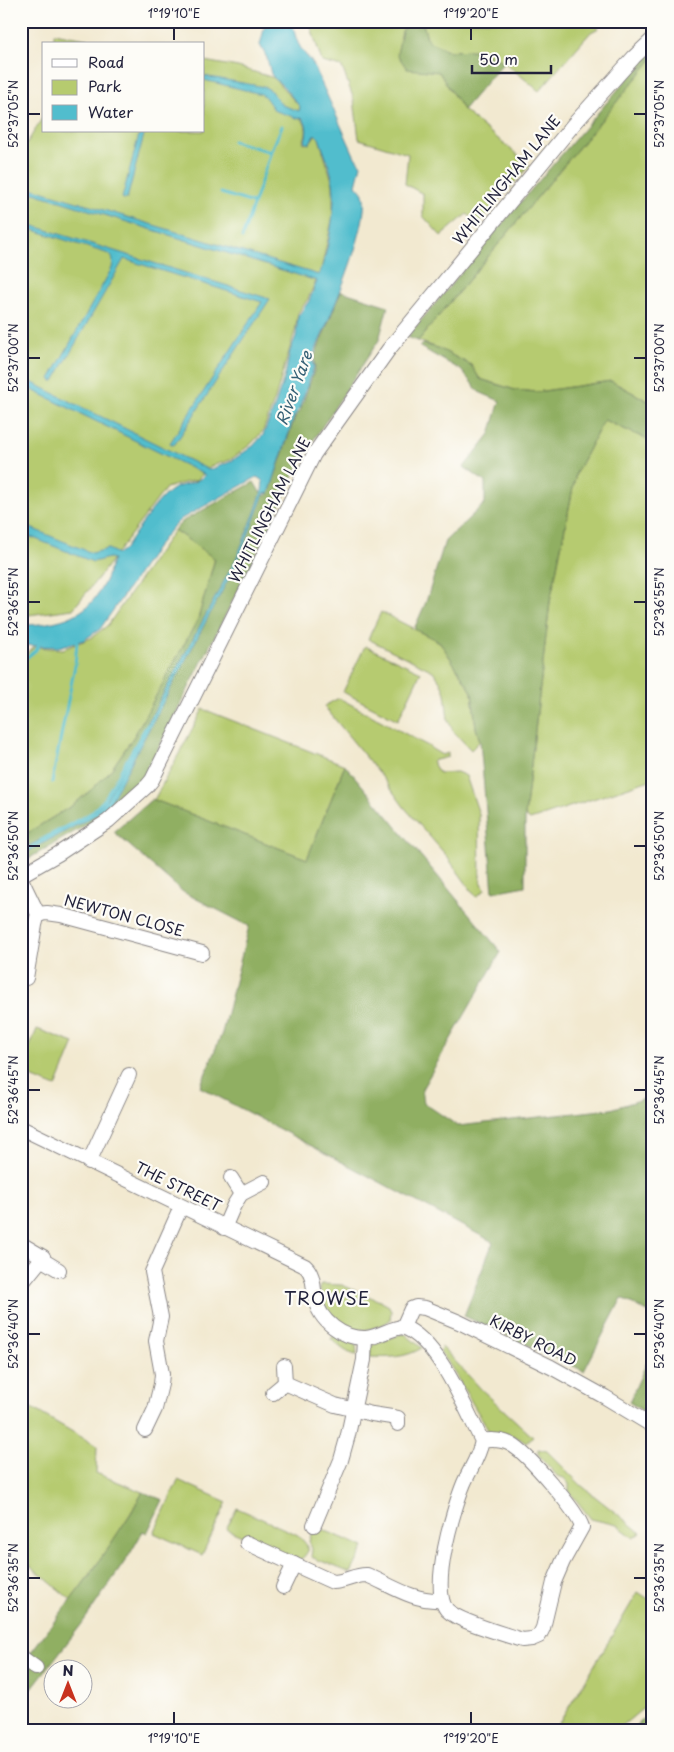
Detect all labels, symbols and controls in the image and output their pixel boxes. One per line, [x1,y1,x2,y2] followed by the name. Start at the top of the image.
[148,4,200,22] text: 1°19'10"E
[443,4,499,22] text: 1°19'20"E
[42,42,205,132] legend
[472,42,550,74] scale bar
[479,47,518,70] text: 50 m
[88,50,124,73] text: Road
[88,74,122,97] text: Park
[4,80,22,148] text: 52°37'05"N
[650,80,668,148] text: 52°37'05"N
[88,100,133,123] text: Water
[446,109,565,249] street label: WHITLINGHAM LANE
[4,323,22,393] text: 52°37'00"N
[650,323,668,393] text: 52°37'00"N
[269,346,318,428] water label: River Yare
[222,432,315,586] street label: WHITLINGHAM LANE
[4,567,22,637] text: 52°36'55"N
[650,567,668,637] text: 52°36'55"N
[4,811,22,881] text: 52°36'50"N
[650,811,668,881] text: 52°36'50"N
[62,888,187,942] street label: NEWTON CLOSE
[4,1055,22,1125] text: 52°36'45"N
[650,1055,668,1125] text: 52°36'45"N
[132,1155,226,1217] street label: THE STREET
[284,1284,370,1311] district label: TROWSE
[4,1299,22,1369] text: 52°36'40"N
[650,1299,668,1369] text: 52°36'40"N
[486,1308,581,1371] street label: KIRBY ROAD
[4,1543,22,1613] text: 52°36'35"N
[650,1543,668,1613] text: 52°36'35"N
[42,1660,92,1710] north arrow
[62,1660,74,1681] text: N
[148,1729,200,1747] text: 1°19'10"E
[443,1729,499,1747] text: 1°19'20"E

